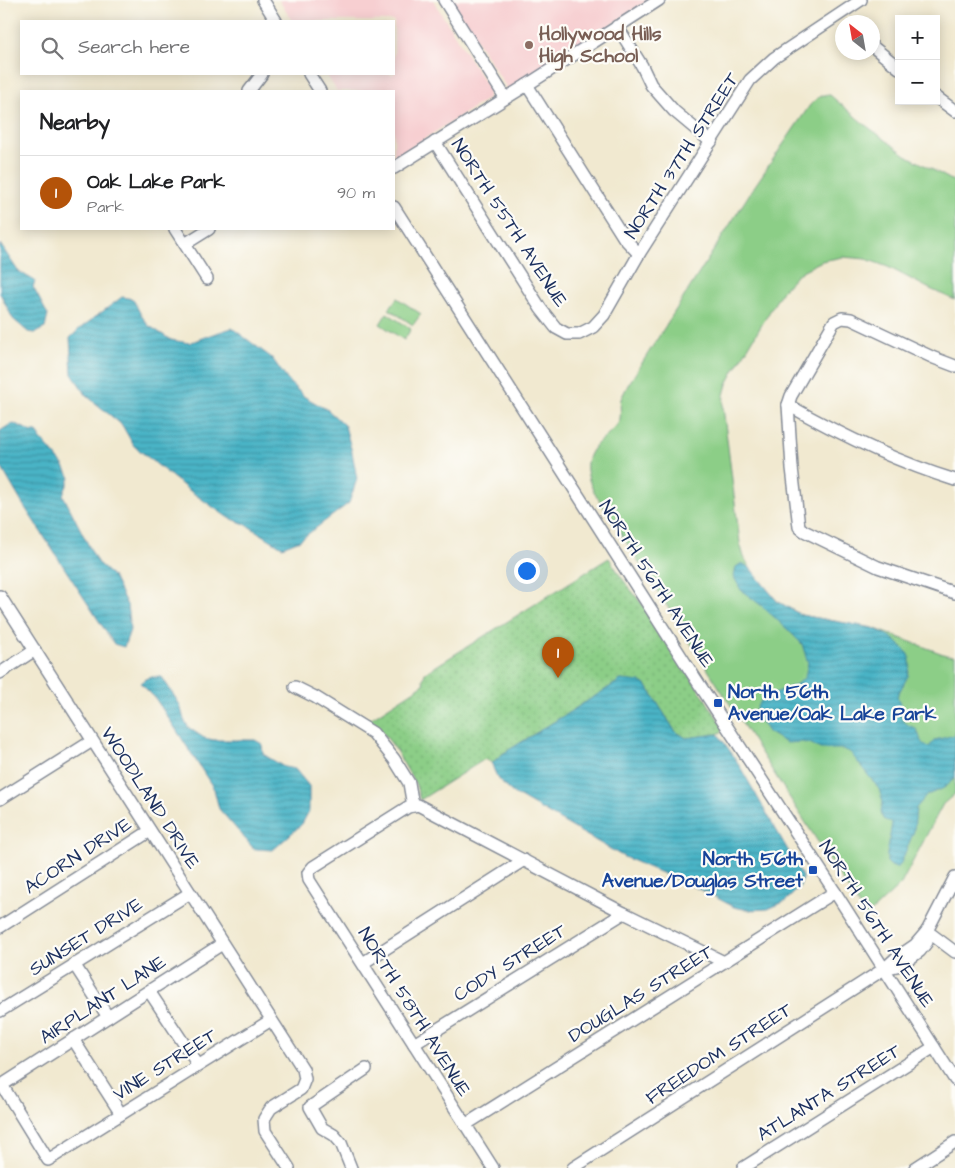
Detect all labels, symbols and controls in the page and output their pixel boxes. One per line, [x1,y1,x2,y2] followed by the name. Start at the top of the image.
[835,15,880,60] north arrow
[895,15,940,105] map controls
[895,15,940,60] button: +
[20,20,395,75] search box
[539,21,662,71] place label: Hollywood Hills High School
[38,34,66,62] icon: search
[78,34,190,61] text: Search here
[523,39,535,51] marker: Hollywood Hills High School
[895,60,940,105] button: −
[618,67,746,244] street label: NORTH 37TH STREET
[40,108,110,137] text: Nearby
[444,133,574,313] street label: NORTH 55TH AVENUE
[87,169,225,196] text: Oak Lake Park
[55,182,57,204] text: 1
[337,182,375,204] text: 90 m
[87,196,124,218] text: Park
[592,495,720,673] street label: NORTH 56TH AVENUE
[514,558,540,584] your location
[542,637,574,678] pin: 1
[728,679,937,728] place label: North 56th Avenue/Oak Lake Park
[712,697,724,709] marker: North 56th Avenue/Oak Lake Park
[94,722,206,874] street label: WOODLAND DRIVE
[19,811,137,901] street label: ACORN DRIVE
[812,835,940,1013] street label: NORTH 56TH AVENUE
[602,846,804,896] place label: North 56th Avenue/Douglas Street
[807,864,819,876] marker: North 56th Avenue/Douglas Street
[24,891,148,983] street label: SUNSET DRIVE
[448,918,572,1008] street label: CODY STREET
[351,922,477,1102] street label: NORTH 58TH AVENUE
[563,939,719,1049] street label: DOUGLAS STREET
[34,949,172,1051] street label: AIRPLANT LANE
[641,996,798,1111] street label: FREEDOM STREET
[108,1022,222,1108] street label: VINE STREET
[752,1038,906,1148] street label: ATLANTA STREET

